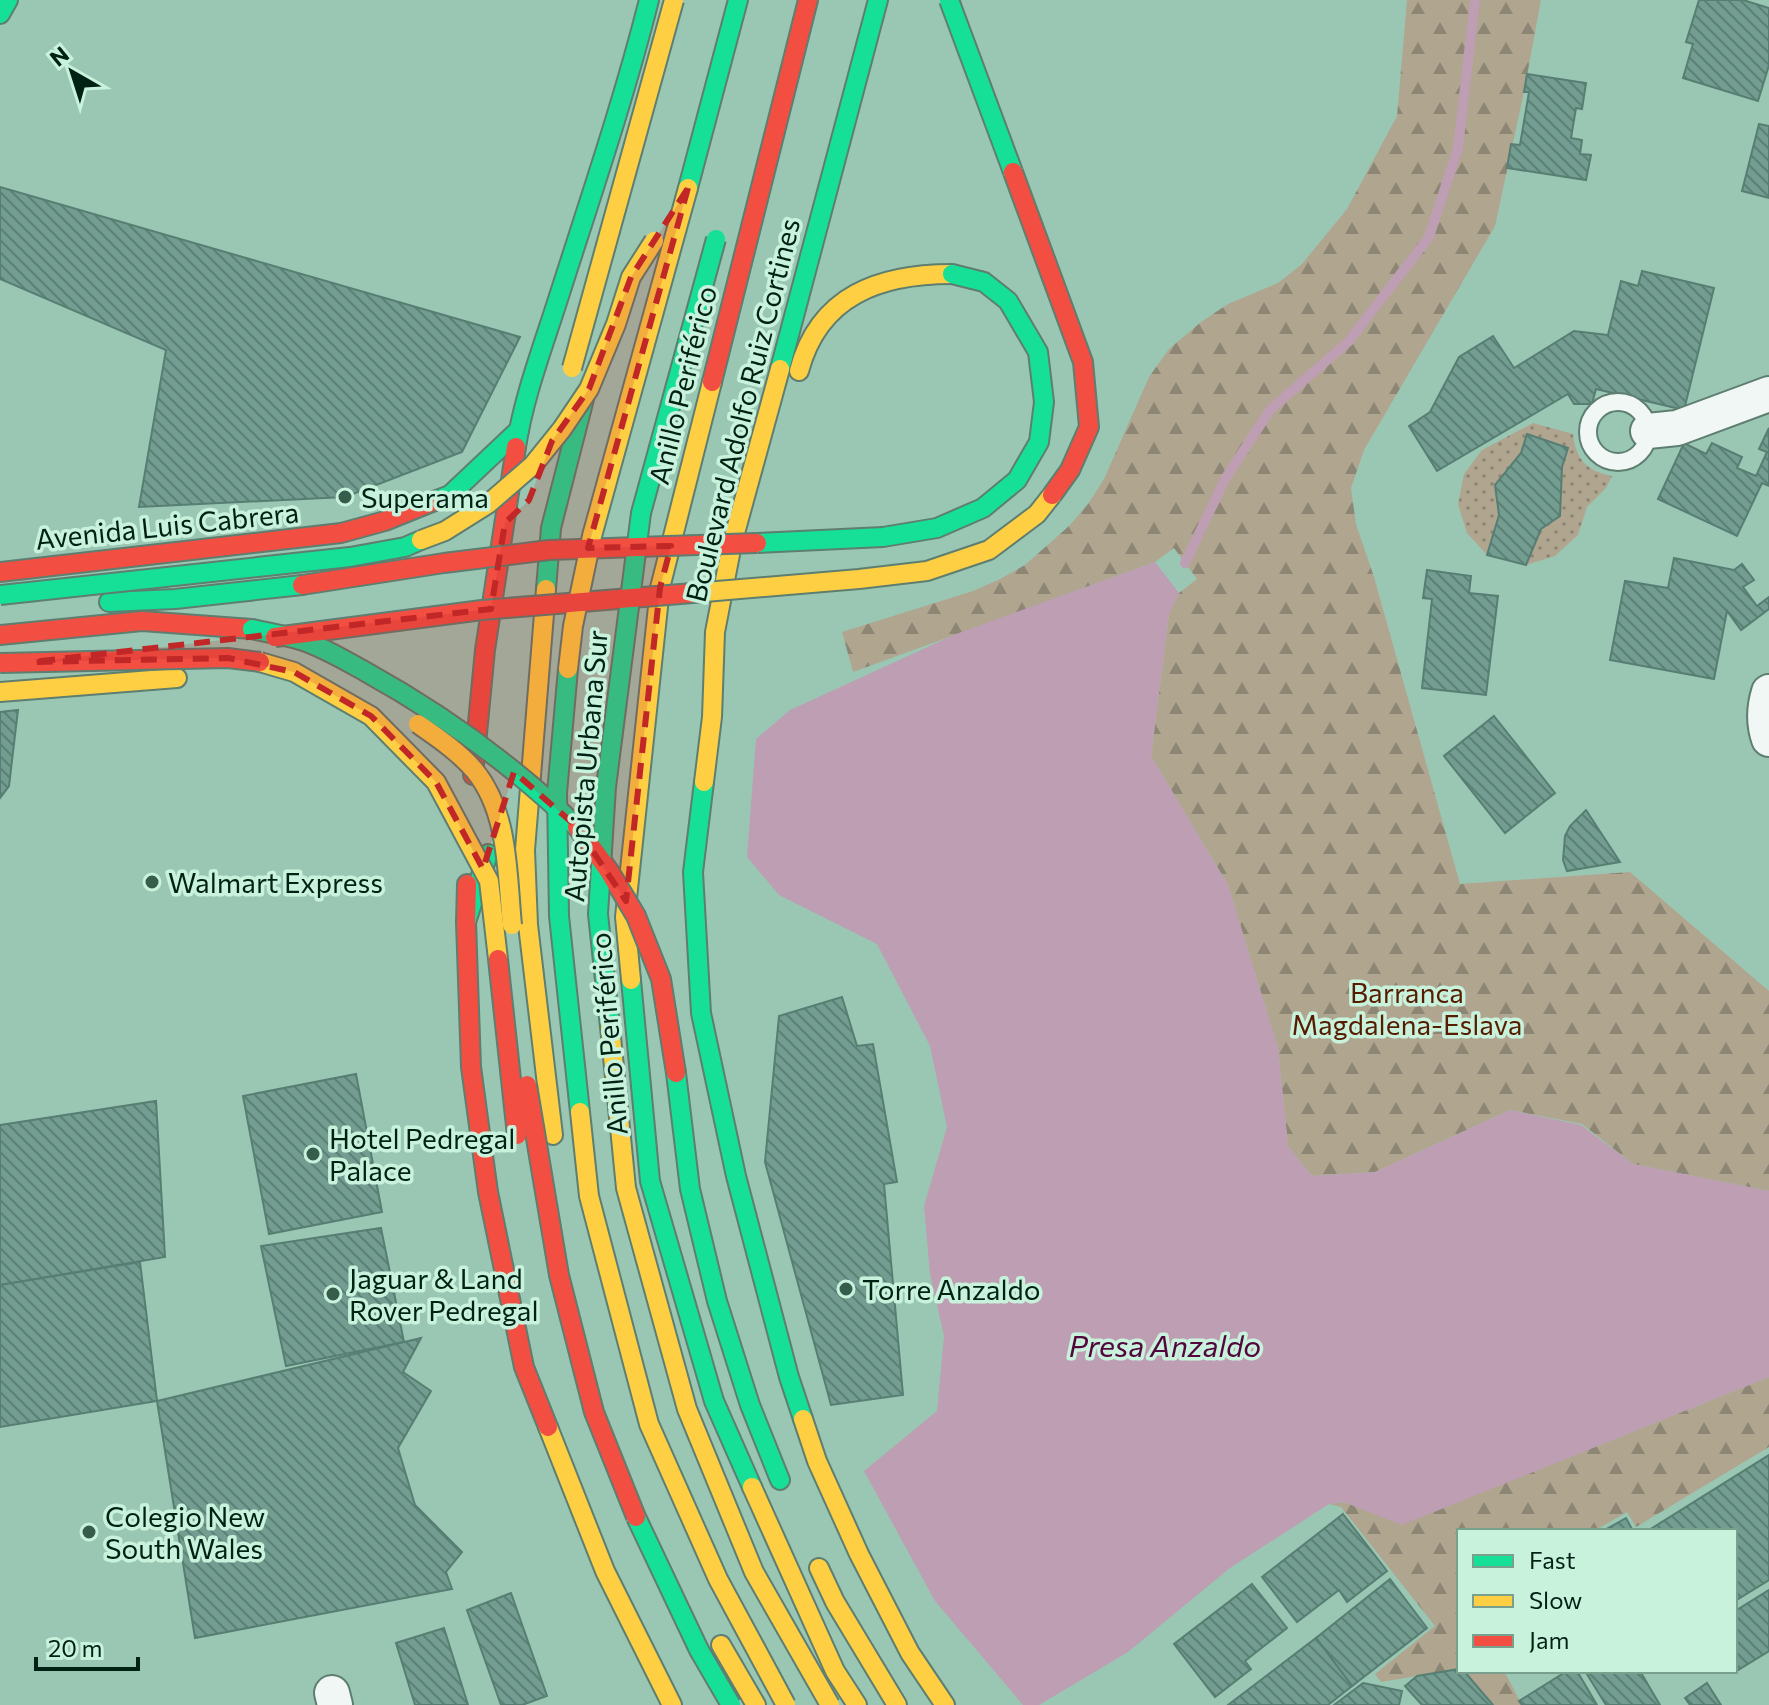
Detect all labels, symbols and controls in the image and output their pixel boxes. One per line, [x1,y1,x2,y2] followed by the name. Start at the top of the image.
[32,32,112,112] north arrow
[44,40,74,72] text: N
[678,215,806,605] street label: Boulevard Adolfo Ruiz Cortines
[641,282,723,488] street label: Anillo Periférico
[361,480,489,514] place label: Superama
[336,488,354,506] marker: Superama
[34,494,300,556] street label: Avenida Luis Cabrera
[556,629,614,903] street label: Autopista Urbana Sur
[168,865,383,899] place label: Walmart Express
[143,873,161,891] marker: Walmart Express
[582,931,634,1137] street label: Anillo Periférico
[1292,975,1522,1041] park label: Barranca Magdalena-Eslava
[329,1121,515,1187] place label: Hotel Pedregal Palace
[304,1145,322,1163] marker: Hotel Pedregal Palace
[349,1261,539,1327] place label: Jaguar & Land Rover Pedregal
[862,1272,1040,1306] place label: Torre Anzaldo
[837,1280,855,1298] marker: Torre Anzaldo
[324,1285,342,1303] marker: Jaguar & Land Rover Pedregal
[1069,1326,1261,1363] water label: Presa Anzaldo
[105,1499,265,1565] place label: Colegio New South Wales
[80,1523,98,1541] marker: Colegio New South Wales
[1457,1529,1737,1673] legend
[1529,1545,1576,1574] text: Fast
[1529,1585,1582,1614] text: Slow
[36,1621,138,1671] scale bar
[1529,1625,1569,1654] text: Jam
[48,1633,102,1662] text: 20 m

